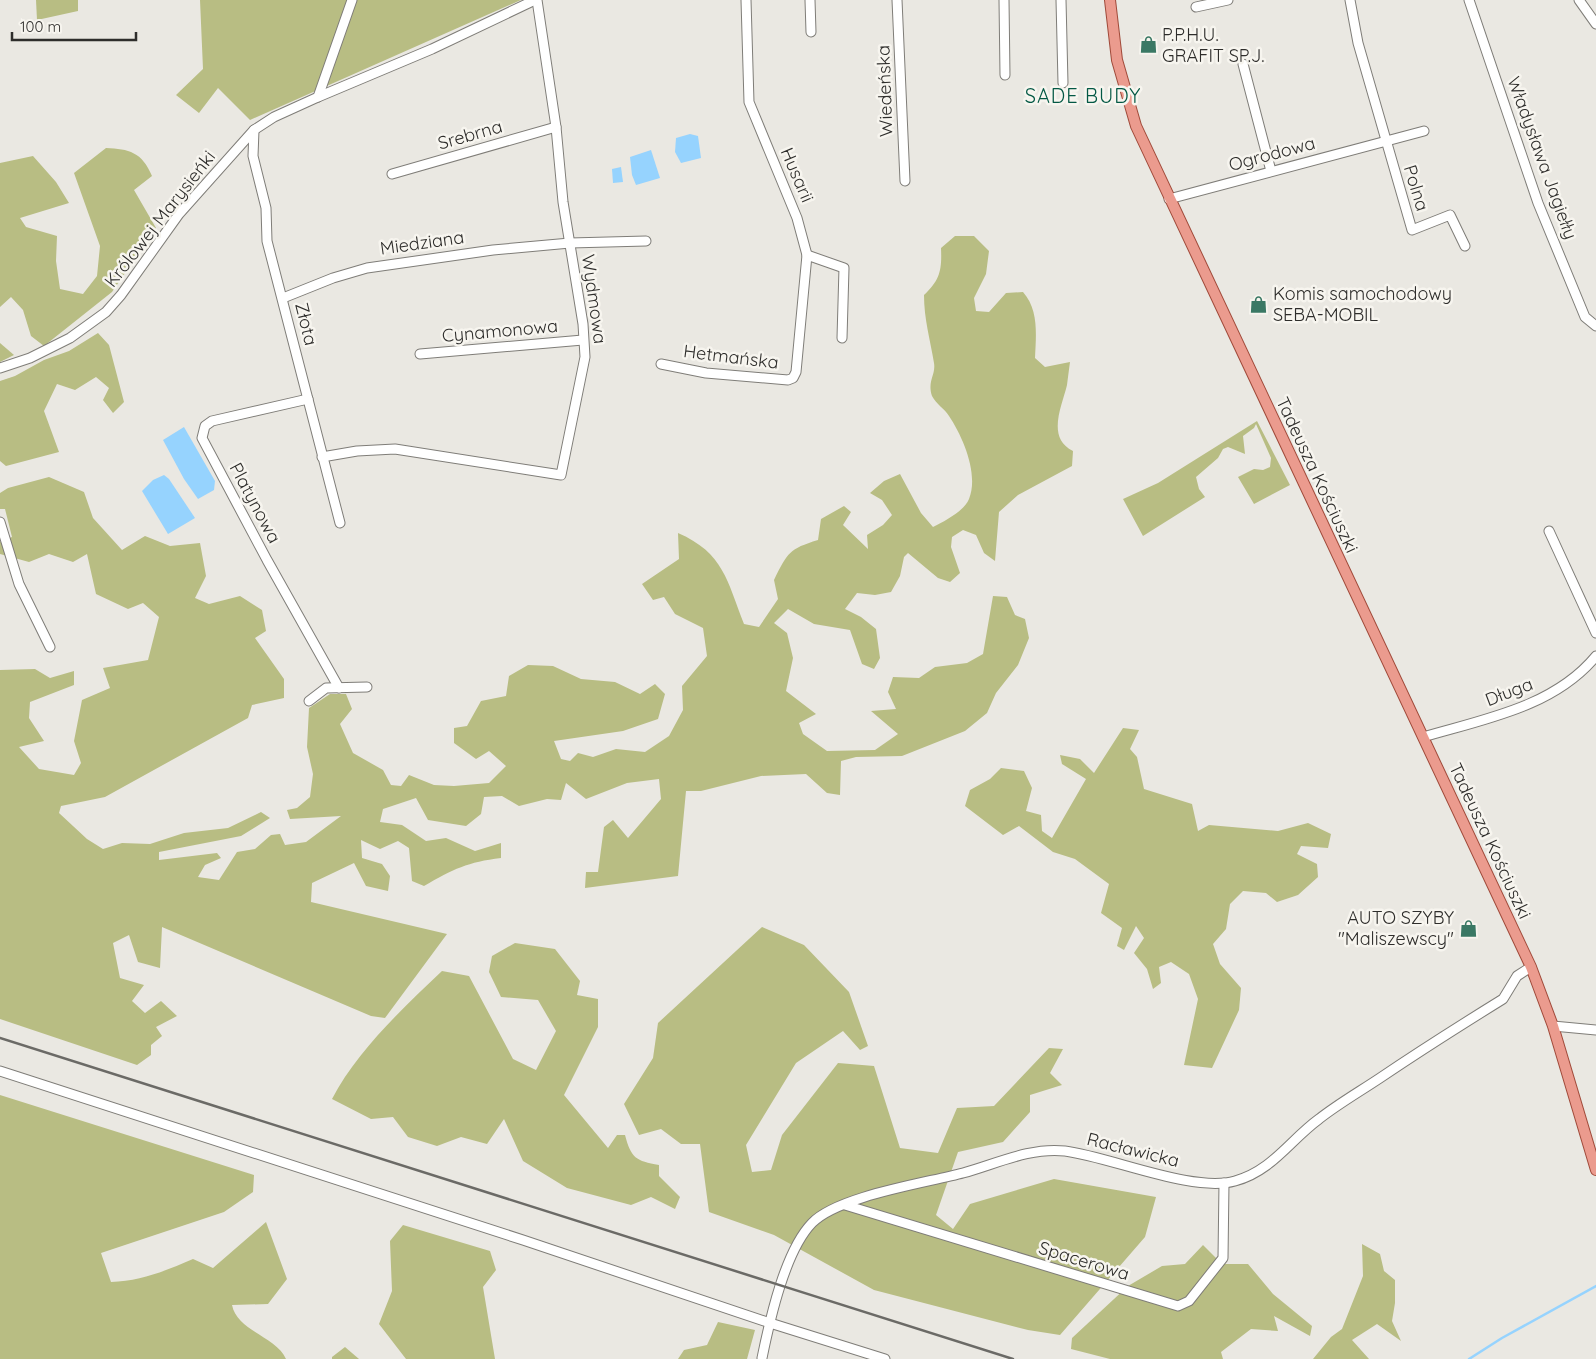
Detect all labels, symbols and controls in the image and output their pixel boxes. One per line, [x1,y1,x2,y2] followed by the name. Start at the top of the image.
[12,10,136,42] scale bar
[20,17,61,36] text: 100 m
[1162,23,1265,67] place label: P.P.H.U. GRAFIT SP.J.
[1138,35,1158,55] shop icon: P.P.H.U. GRAFIT SP.J.
[871,45,898,137] street label: Wiedeńska
[1502,73,1583,242] street label: Władysława Jagiełły
[1025,83,1141,108] district label: SADE BUDY
[435,114,505,155] street label: Srebrna
[1226,131,1318,176] street label: Ogrodowa
[776,144,819,206] street label: Husarii
[99,146,220,292] street label: Królowej Marysieńki
[1399,162,1434,214] street label: Polna
[378,225,465,260] street label: Miedziana
[577,253,612,345] street label: Wydmowa
[1273,282,1452,326] place label: Komis samochodowy SEBA-MOBIL
[1249,294,1269,314] shop icon: Komis samochodowy SEBA-MOBIL
[290,300,323,348] street label: Złota
[441,314,559,347] street label: Cynamonowa
[682,339,780,374] street label: Hetmańska
[1271,393,1364,556] street label: Tadeusza Kościuszki
[225,459,286,547] street label: Platynowa
[1482,672,1536,711] street label: Długa
[1444,759,1537,922] street label: Tadeusza Kościuszki
[1338,906,1454,950] place label: AUTO SZYBY "Maliszewscy"
[1458,918,1478,938] shop icon: AUTO SZYBY "Maliszewscy"
[1084,1127,1182,1172] street label: Racławicka
[1036,1236,1132,1285] street label: Spacerowa

